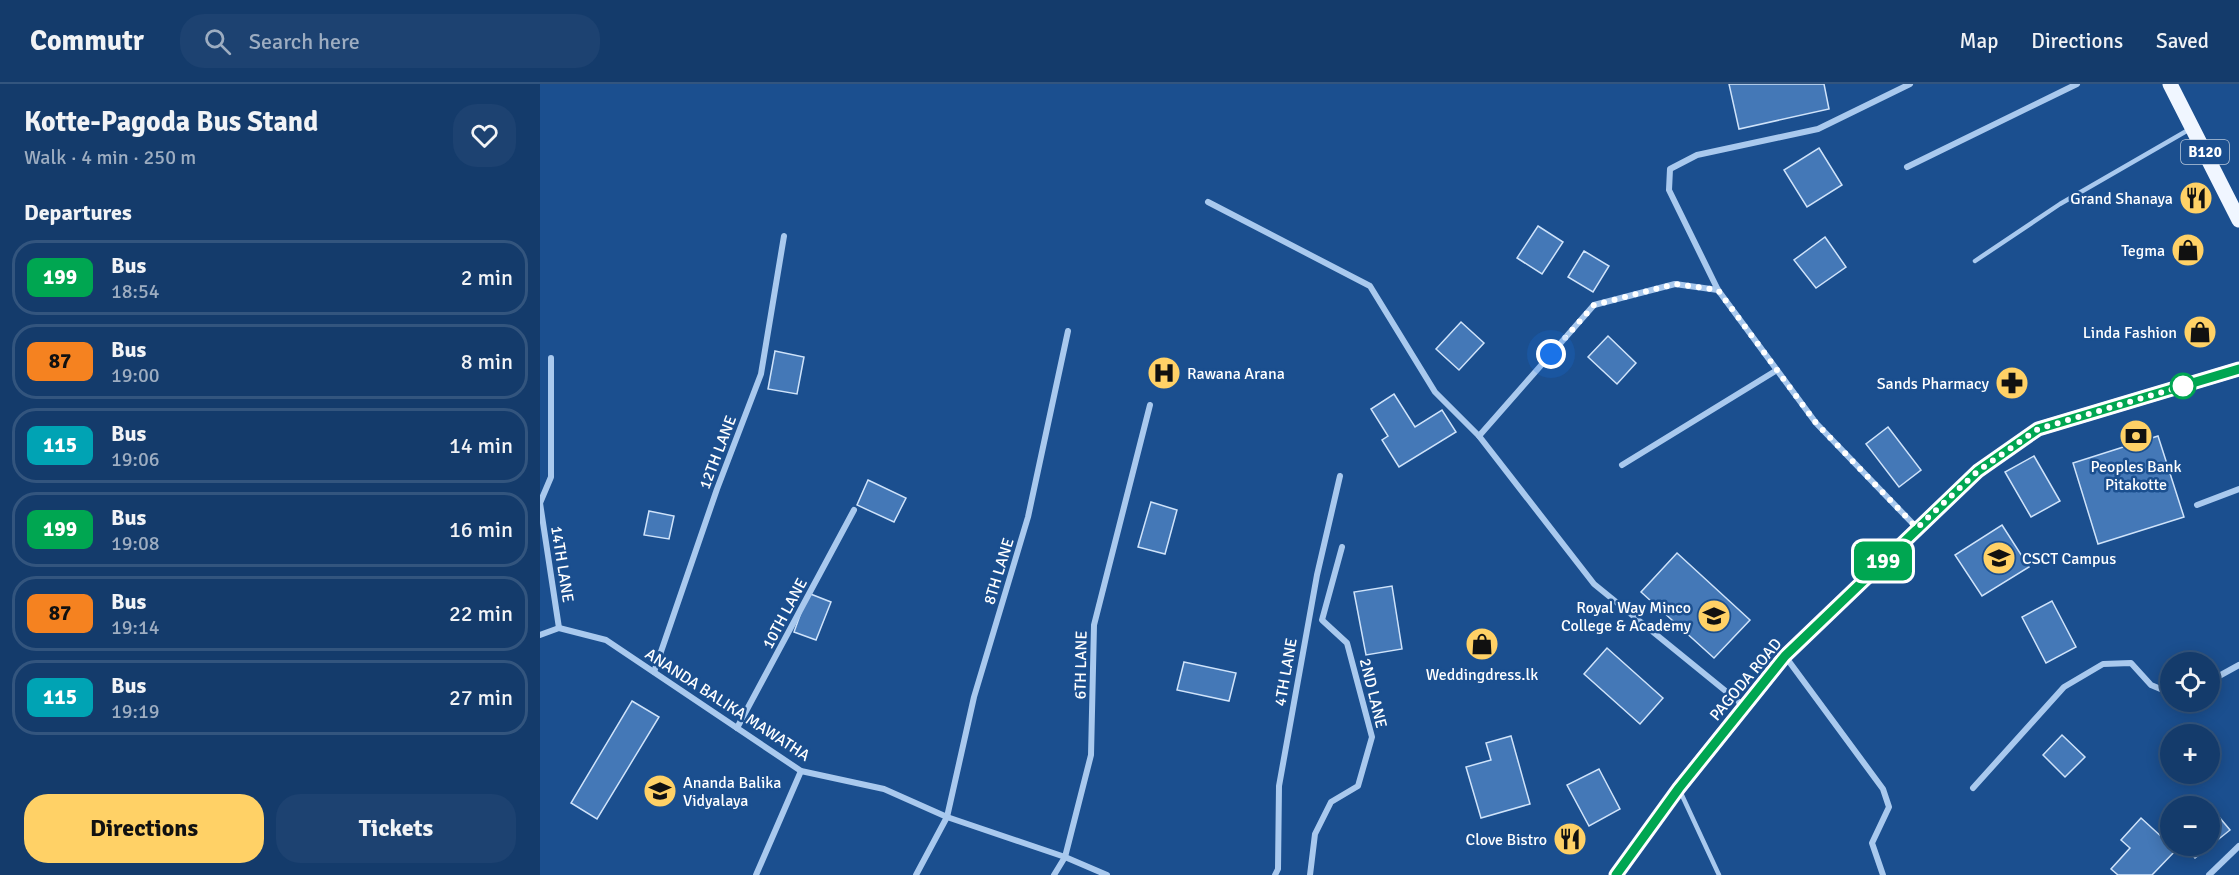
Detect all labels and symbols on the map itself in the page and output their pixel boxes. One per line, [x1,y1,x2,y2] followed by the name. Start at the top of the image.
[2181,140,2229,164] road number: B120
[2178,180,2214,216] restaurant icon: Grand Shanaya
[2070,189,2173,209] place label: Grand Shanaya
[2170,232,2206,268] shop icon: Tegma
[2121,241,2165,261] place label: Tegma
[2182,314,2218,350] shop icon: Linda Fashion
[2083,323,2177,343] place label: Linda Fashion
[1536,339,1566,369] your location
[1146,355,1182,391] hospital icon: Rawana Arana
[1187,364,1285,384] place label: Rawana Arana
[1994,365,2030,401] pharmacy icon: Sands Pharmacy
[2170,373,2196,399] unlabelled marker
[1877,374,1990,394] place label: Sands Pharmacy
[695,413,741,492] street label: 12TH LANE
[2118,418,2154,454] bank icon: Peoples Bank Pitakotte
[2090,457,2182,495] place label: Peoples Bank Pitakotte
[546,524,578,604] street label: 14TH LANE
[979,536,1019,607] street label: 8TH LANE
[1981,540,2017,576] school or university icon: CSCT Campus
[1848,542,1918,580] line badge: 199
[2022,549,2116,569] place label: CSCT Campus
[758,575,812,652] street label: 10TH LANE
[1561,598,1692,636] place label: Royal Way Minco College & Academy
[1696,598,1732,634] school or university icon: Royal Way Minco College & Academy
[1464,626,1500,662] shop icon: Weddingdress.lk
[1070,630,1092,700] street label: 6TH LANE
[1705,634,1786,725] street label: PAGODA ROAD
[1270,637,1302,708] street label: 4TH LANE
[641,644,814,766] street label: ANANDA BALIKA MAWATHA
[1355,656,1391,730] street label: 2ND LANE
[1426,665,1538,685] place label: Weddingdress.lk
[642,773,678,809] school or university icon: Ananda Balika Vidyalaya
[683,773,781,811] place label: Ananda Balika Vidyalaya
[1552,821,1588,857] restaurant icon: Clove Bistro
[1466,830,1547,850] place label: Clove Bistro

